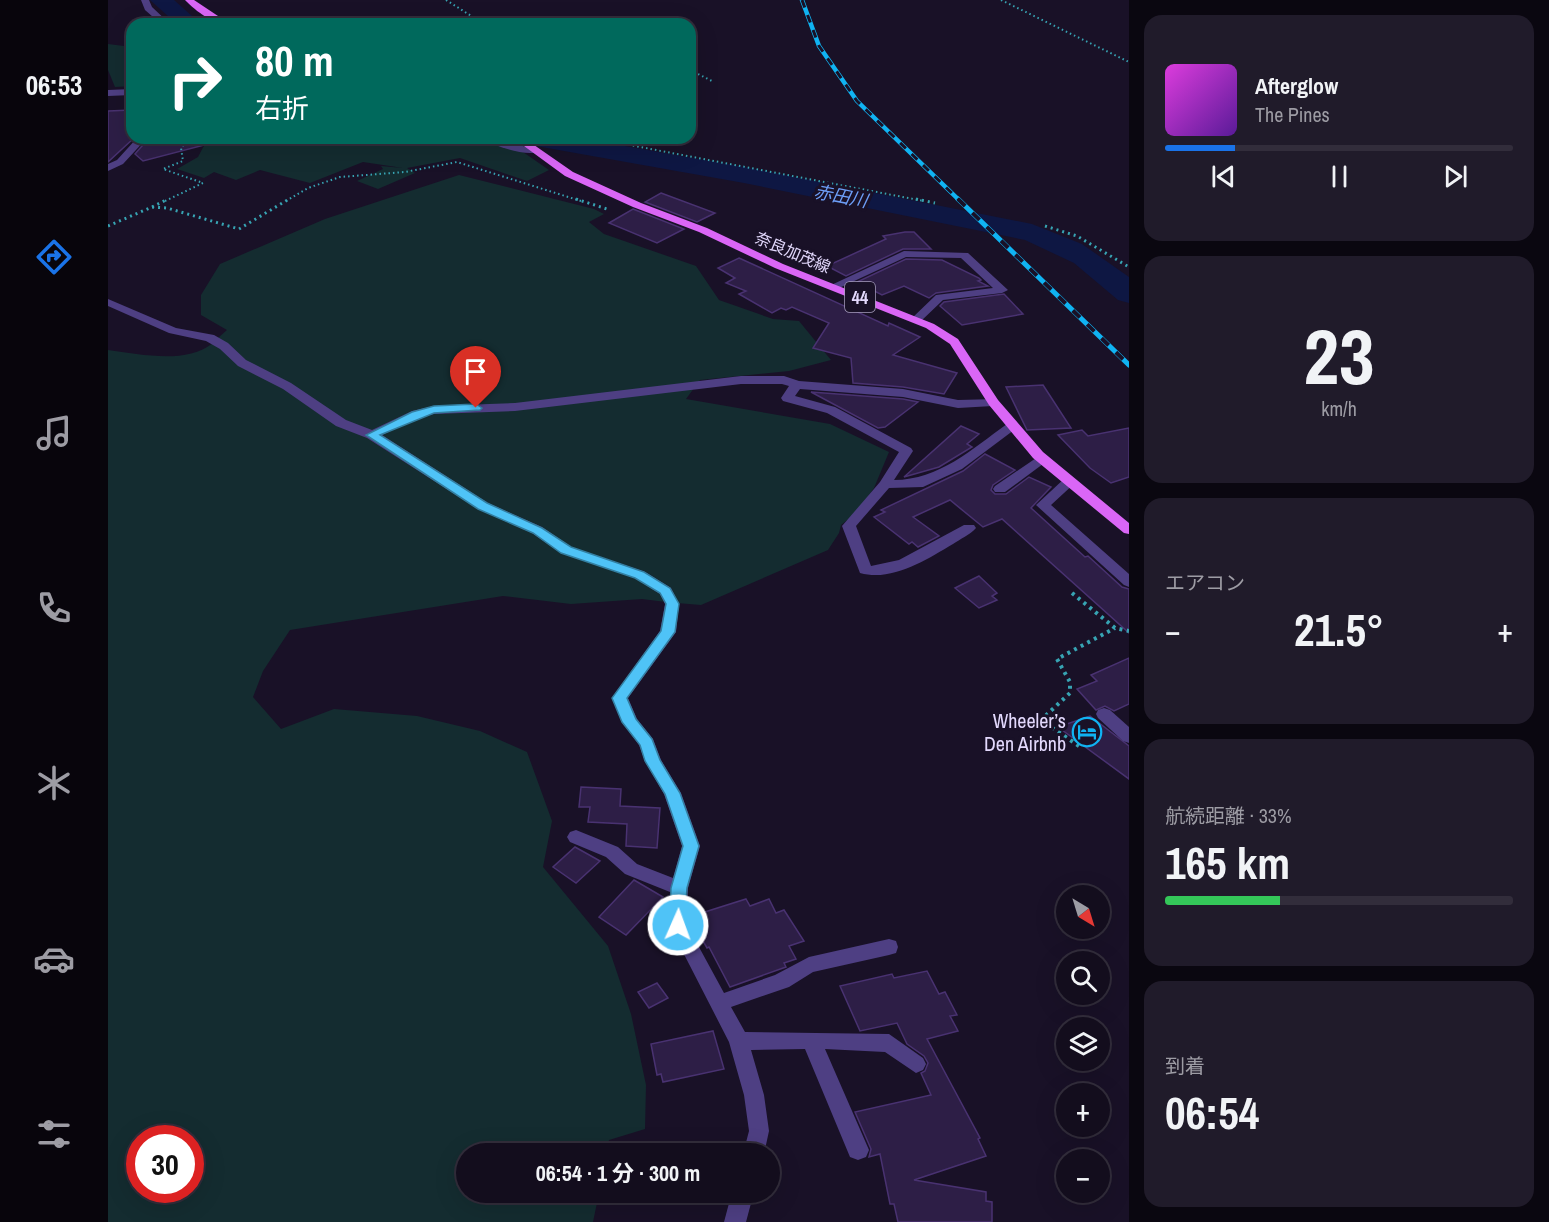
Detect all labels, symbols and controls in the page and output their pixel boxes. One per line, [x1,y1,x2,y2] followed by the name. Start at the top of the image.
[255,33,334,89] text: 80 m
[156,42,234,120] icon: right
[26,67,82,103] text: 06:53
[1255,71,1338,101] text: Afterglow
[255,90,309,126] text: 右折
[1255,101,1330,128] text: The Pines
[1207,160,1240,193] icon: previous
[1323,160,1356,193] icon: pause
[1439,160,1472,193] icon: next
[812,179,872,214] water label: 赤田川
[752,226,834,278] street label: 奈良加茂線
[33,236,75,278] icon: directions
[845,282,875,312] road number: 44
[1303,303,1375,408] text: 23
[450,346,501,408] pin
[459,355,492,388] icon: arrive
[1321,395,1357,422] text: km/h
[33,412,75,454] icon: music
[1165,569,1245,596] text: エアコン
[33,587,75,629] icon: phone
[1294,599,1384,660] text: 21.5°
[1165,608,1181,652] text: −
[1497,608,1513,652] text: +
[984,707,1066,757] place label: Wheeler’s Den Airbnb
[1071,716,1103,748] hotel icon: Wheeler’s Den Airbnb
[33,762,75,804] icon: climate
[1165,802,1292,829] text: 航続距離 · 33%
[1165,832,1290,893] text: 165 km
[1056,885,1110,939] north arrow
[1056,885,1110,1203] map controls
[646,893,710,957] position arrow
[33,938,75,980] icon: car
[1056,951,1110,1005] button: search
[1056,1017,1110,1071] button: layers
[1165,1052,1205,1079] text: 到着
[1165,1082,1259,1143] text: 06:54
[1056,1083,1110,1137] button: +
[33,1113,75,1155] icon: filters
[126,1125,204,1203] speed limit sign: 30
[1056,1149,1110,1203] button: −
[536,1158,700,1188] text: 06:54 · 1 分 · 300 m

